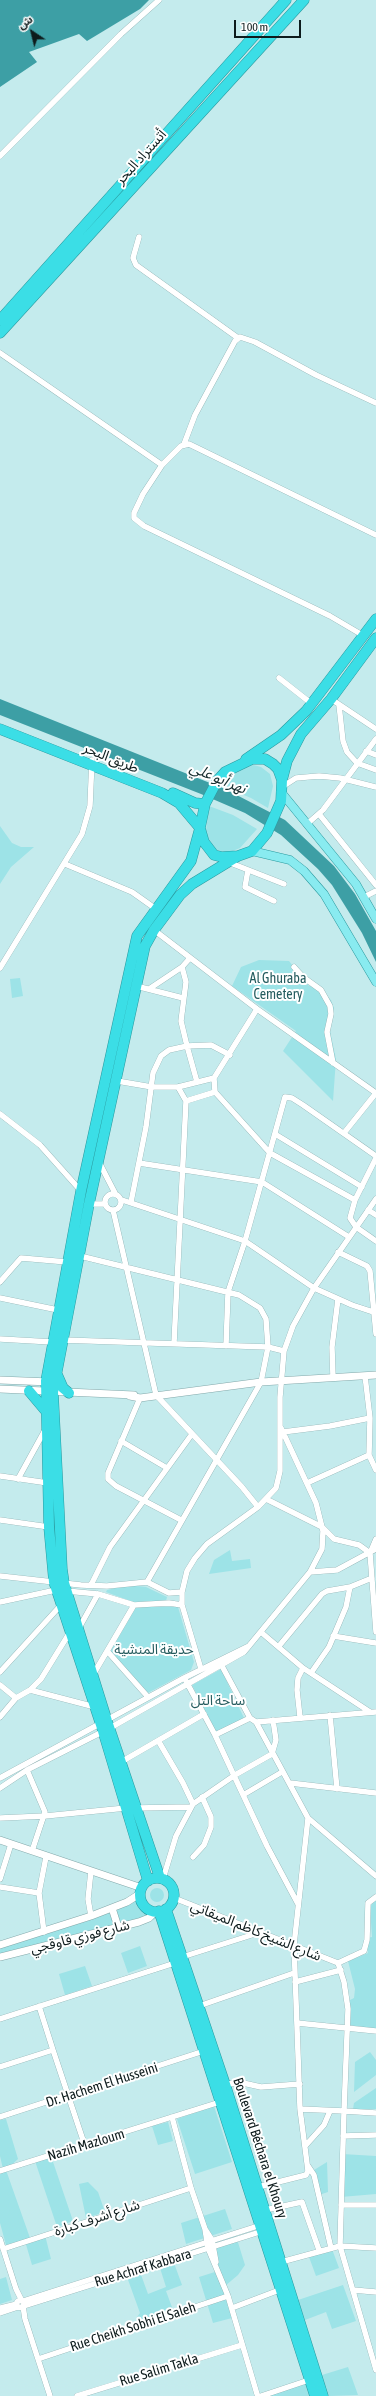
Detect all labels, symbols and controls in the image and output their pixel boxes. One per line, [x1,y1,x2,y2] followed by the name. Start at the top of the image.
[12,12,52,52] north arrow
[236,12,303,38] scale bar
[15,13,35,31] text: ش
[241,20,268,34] text: 100 m
[112,126,170,188] street label: أتستراد البحر
[81,739,141,777] street label: طريق البحر
[187,758,249,798] water label: نهر أبو علي
[250,971,306,1004] park label: Al Ghuraba Cemetery
[114,1642,194,1658] park label: حديقة المنشية
[191,1693,245,1709] park label: ساحة التل
[188,1897,324,1965] street label: شارع الشيخ كاظم الميقاتي
[29,1917,131,1957] street label: شارع فوزي قاوقجي
[44,2059,160,2111] street label: Dr. Hachem El Husseini
[229,2075,291,2221] street label: Boulevard Béchara el Khoury
[45,2125,127,2165] street label: Nazih Mazloum
[52,2196,142,2240] street label: شارع أشرف كبارة
[93,2245,193,2291] street label: Rue Achraf Kabbara
[68,2299,198,2355] street label: Rue Cheikh Sobhi El Saleh
[118,2350,200,2390] street label: Rue Salim Takla

